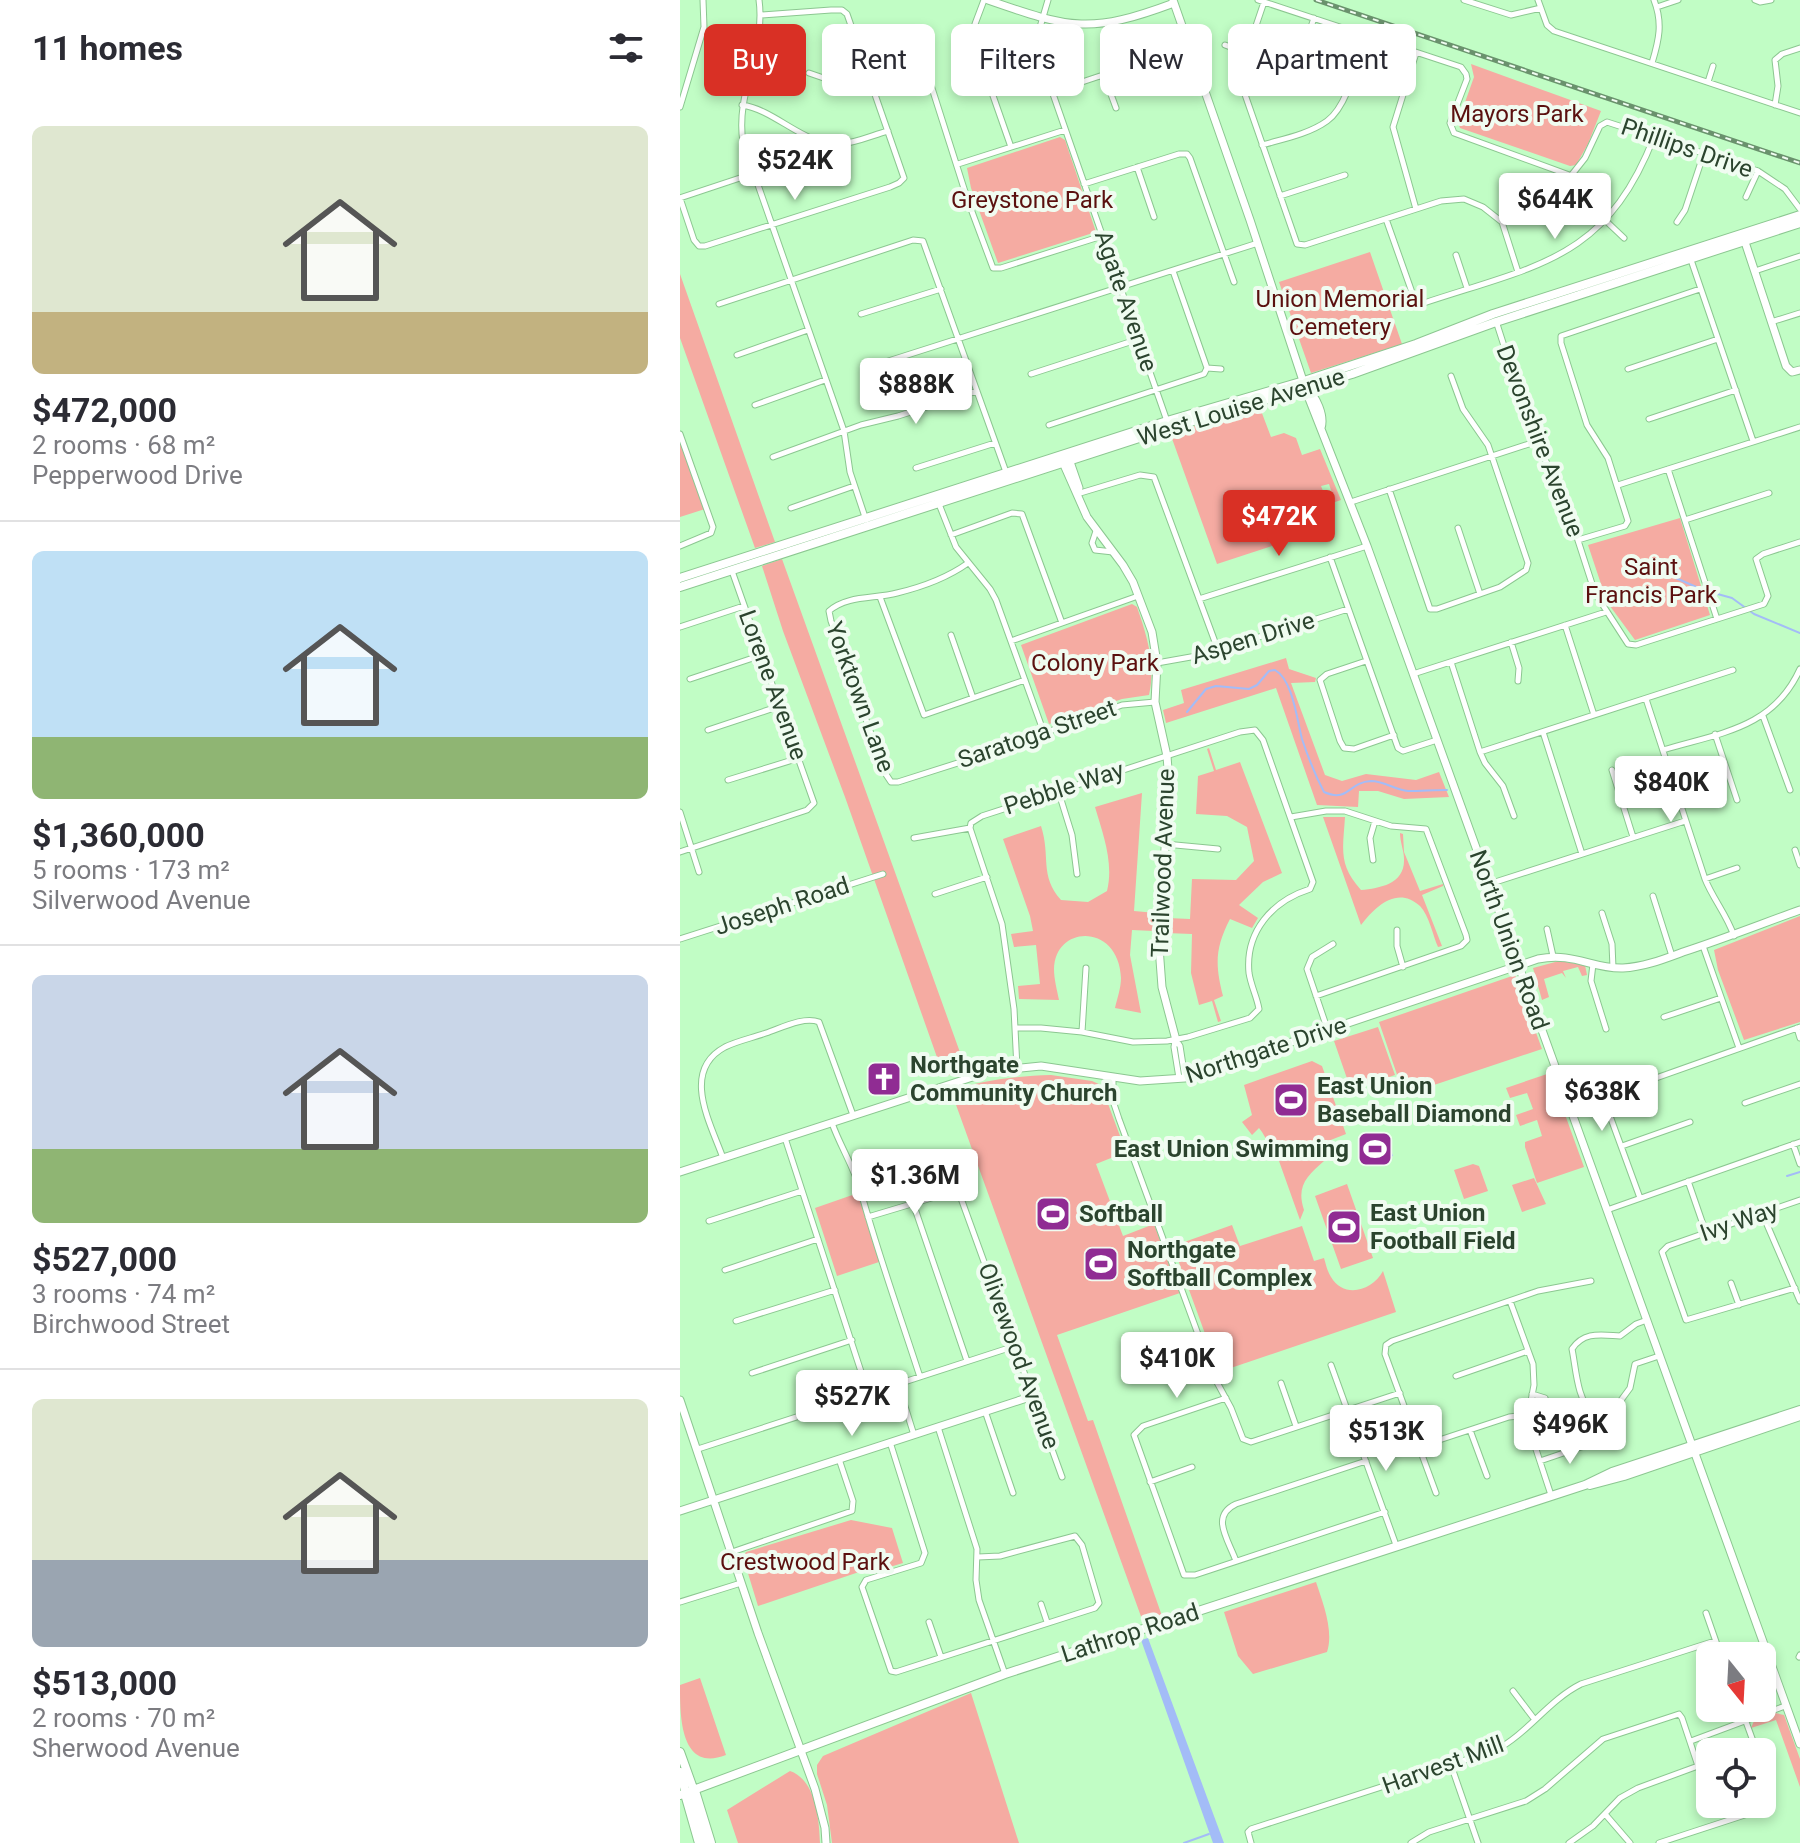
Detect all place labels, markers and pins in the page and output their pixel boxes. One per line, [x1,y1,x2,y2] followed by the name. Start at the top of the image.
[739,134,851,202] pin: $524K
[1499,173,1611,241] pin: $644K
[860,358,972,426] pin: $888K
[1223,490,1335,558] pin: $472K
[1615,756,1727,824] pin: $840K
[910,1051,1117,1107] place label: Northgate Community Church
[865,1060,903,1098] church icon: Northgate Community Church
[1546,1065,1658,1133] pin: $638K
[1317,1072,1512,1128] place label: East Union Baseball Diamond
[1272,1081,1310,1119] sports icon: East Union Baseball Diamond
[1356,1130,1394,1168] sports icon: East Union Swimming
[1114,1135,1349,1163] place label: East Union Swimming
[850,1149,980,1217] pin: $1.36M
[1034,1195,1072,1233] sports icon: Softball
[1370,1199,1516,1255] place label: East Union Football Field
[1079,1200,1163,1228] place label: Softball
[1325,1208,1363,1246] sports icon: East Union Football Field
[1127,1236,1313,1292] place label: Northgate Softball Complex
[1082,1245,1120,1283] sports icon: Northgate Softball Complex
[1121,1332,1233,1400] pin: $410K
[796,1370,908,1438] pin: $527K
[1514,1398,1626,1466] pin: $496K
[1330,1405,1442,1473] pin: $513K

